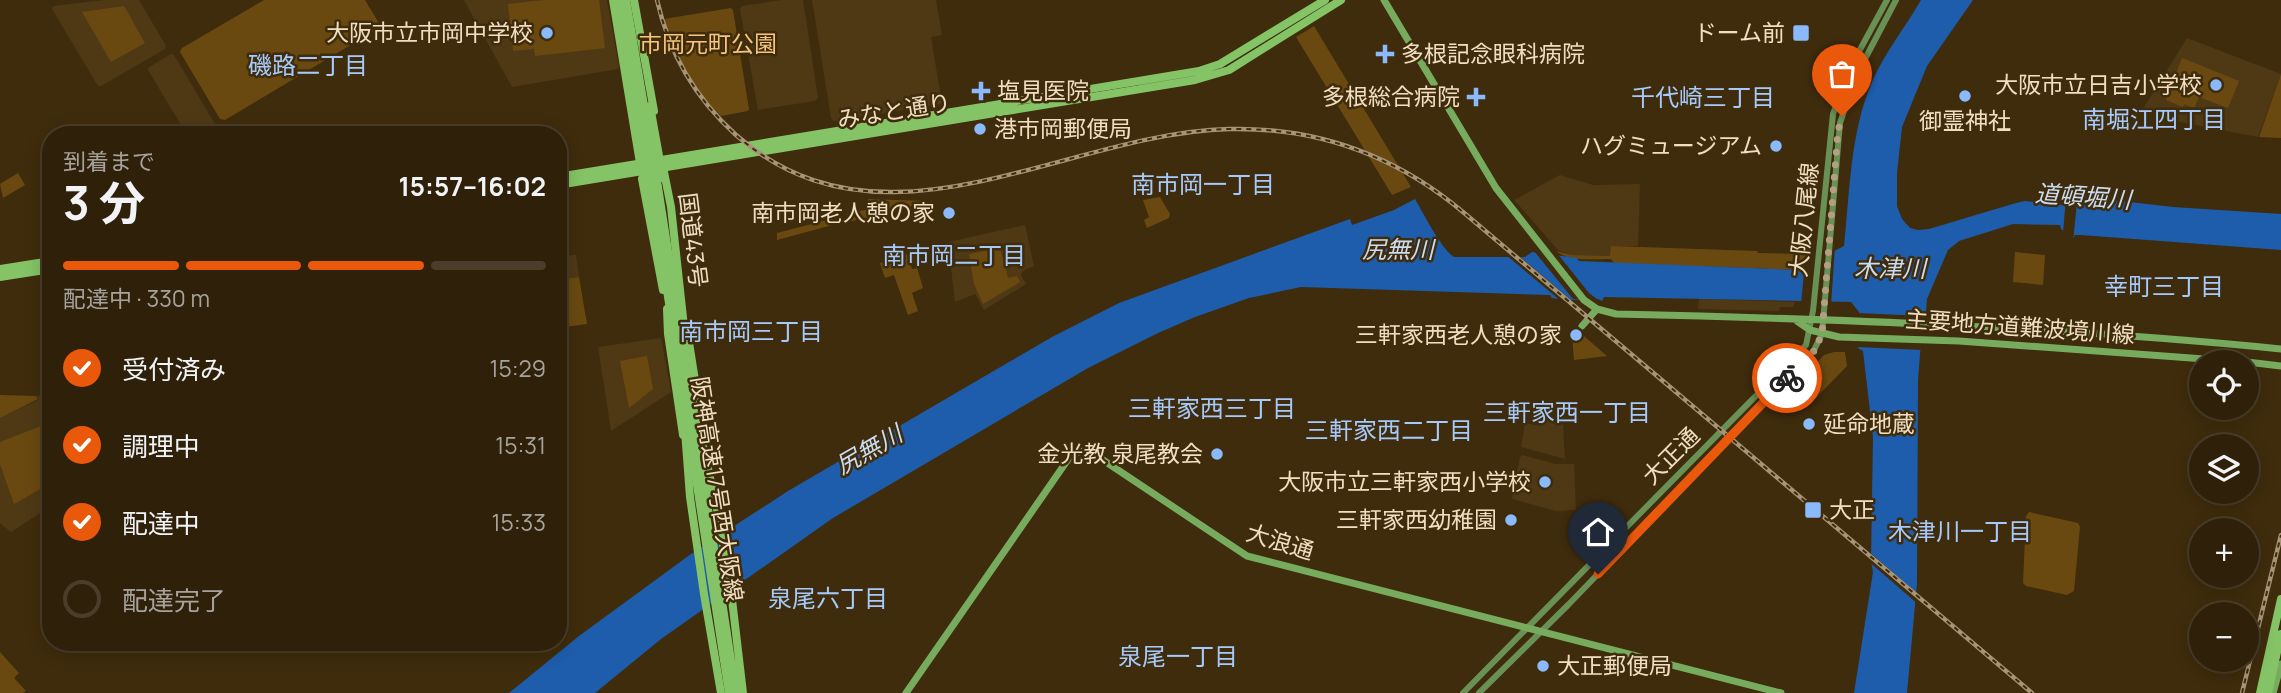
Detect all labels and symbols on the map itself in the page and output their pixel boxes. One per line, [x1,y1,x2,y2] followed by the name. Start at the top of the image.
[326,16,533,48] place label: 大阪市立市岡中学校
[1694,16,1785,48] place label: ドーム前
[1791,23,1811,43] marker: ドーム前
[539,25,555,41] marker: 大阪市立市岡中学校
[639,27,777,59] park label: 市岡元町公園
[1401,37,1585,69] place label: 多根記念眼科病院
[1375,44,1395,64] marker: 多根記念眼科病院
[1812,44,1872,116] pin
[248,48,368,81] district label: 磯路二丁目
[1995,68,2202,100] place label: 大阪市立日吉小学校
[997,74,1089,106] place label: 塩見医院
[2208,77,2224,93] marker: 大阪市立日吉小学校
[1322,80,1460,112] place label: 多根総合病院
[1631,80,1775,113] district label: 千代崎三丁目
[971,81,991,101] marker: 塩見医院
[835,85,953,135] street label: みなと通り
[1466,87,1486,107] marker: 多根総合病院
[1957,88,1973,104] marker: 御霊神社
[2082,102,2226,135] district label: 南堀江四丁目
[1919,104,2011,136] place label: 御霊神社
[994,112,1132,144] place label: 港市岡郵便局
[972,121,988,137] marker: 港市岡郵便局
[1580,129,1762,161] place label: ハグミュージアム
[1768,138,1784,154] marker: ハグミュージアム
[1781,161,1825,279] street label: 大阪八尾線
[1131,167,1275,200] district label: 南市岡一丁目
[2034,176,2135,216] water label: 道頓堀川
[672,191,716,289] street label: 国道43号
[751,196,935,228] place label: 南市岡老人憩の家
[941,205,957,221] marker: 南市岡老人憩の家
[1362,232,1437,265] water label: 尻無川
[882,238,1026,271] district label: 南市岡二丁目
[1854,251,1929,284] water label: 木津川
[2104,269,2224,302] district label: 幸町三丁目
[1904,302,2136,350] street label: 主要地方道難波境川線
[679,314,823,347] district label: 南市岡三丁目
[1355,318,1562,350] place label: 三軒家西老人憩の家
[1568,327,1584,343] marker: 三軒家西老人憩の家
[1752,343,1822,413] courier
[684,374,752,604] street label: 阪神高速17号西大阪線
[1128,391,1296,424] district label: 三軒家西三丁目
[1483,395,1651,428] district label: 三軒家西一丁目
[1823,407,1915,439] place label: 延命地蔵
[1305,413,1473,446] district label: 三軒家西二丁目
[829,415,910,481] water label: 尻無川
[1801,416,1817,432] marker: 延命地蔵
[1635,420,1706,491] street label: 大正通
[1037,437,1203,469] place label: 金光教 泉尾教会
[1209,446,1225,462] marker: 金光教 泉尾教会
[1278,465,1531,497] place label: 大阪市立三軒家西小学校
[1537,474,1553,490] marker: 大阪市立三軒家西小学校
[1829,493,1875,525] place label: 大正
[1803,500,1823,520] marker: 大正
[1568,502,1628,574] pin
[1336,503,1497,535] place label: 三軒家西幼稚園
[1503,512,1519,528] marker: 三軒家西幼稚園
[1888,514,2032,547] district label: 木津川一丁目
[1243,516,1318,566] street label: 大浪通
[768,581,888,614] district label: 泉尾六丁目
[1118,639,1238,672] district label: 泉尾一丁目
[1557,649,1672,681] place label: 大正郵便局
[1535,658,1551,674] marker: 大正郵便局

